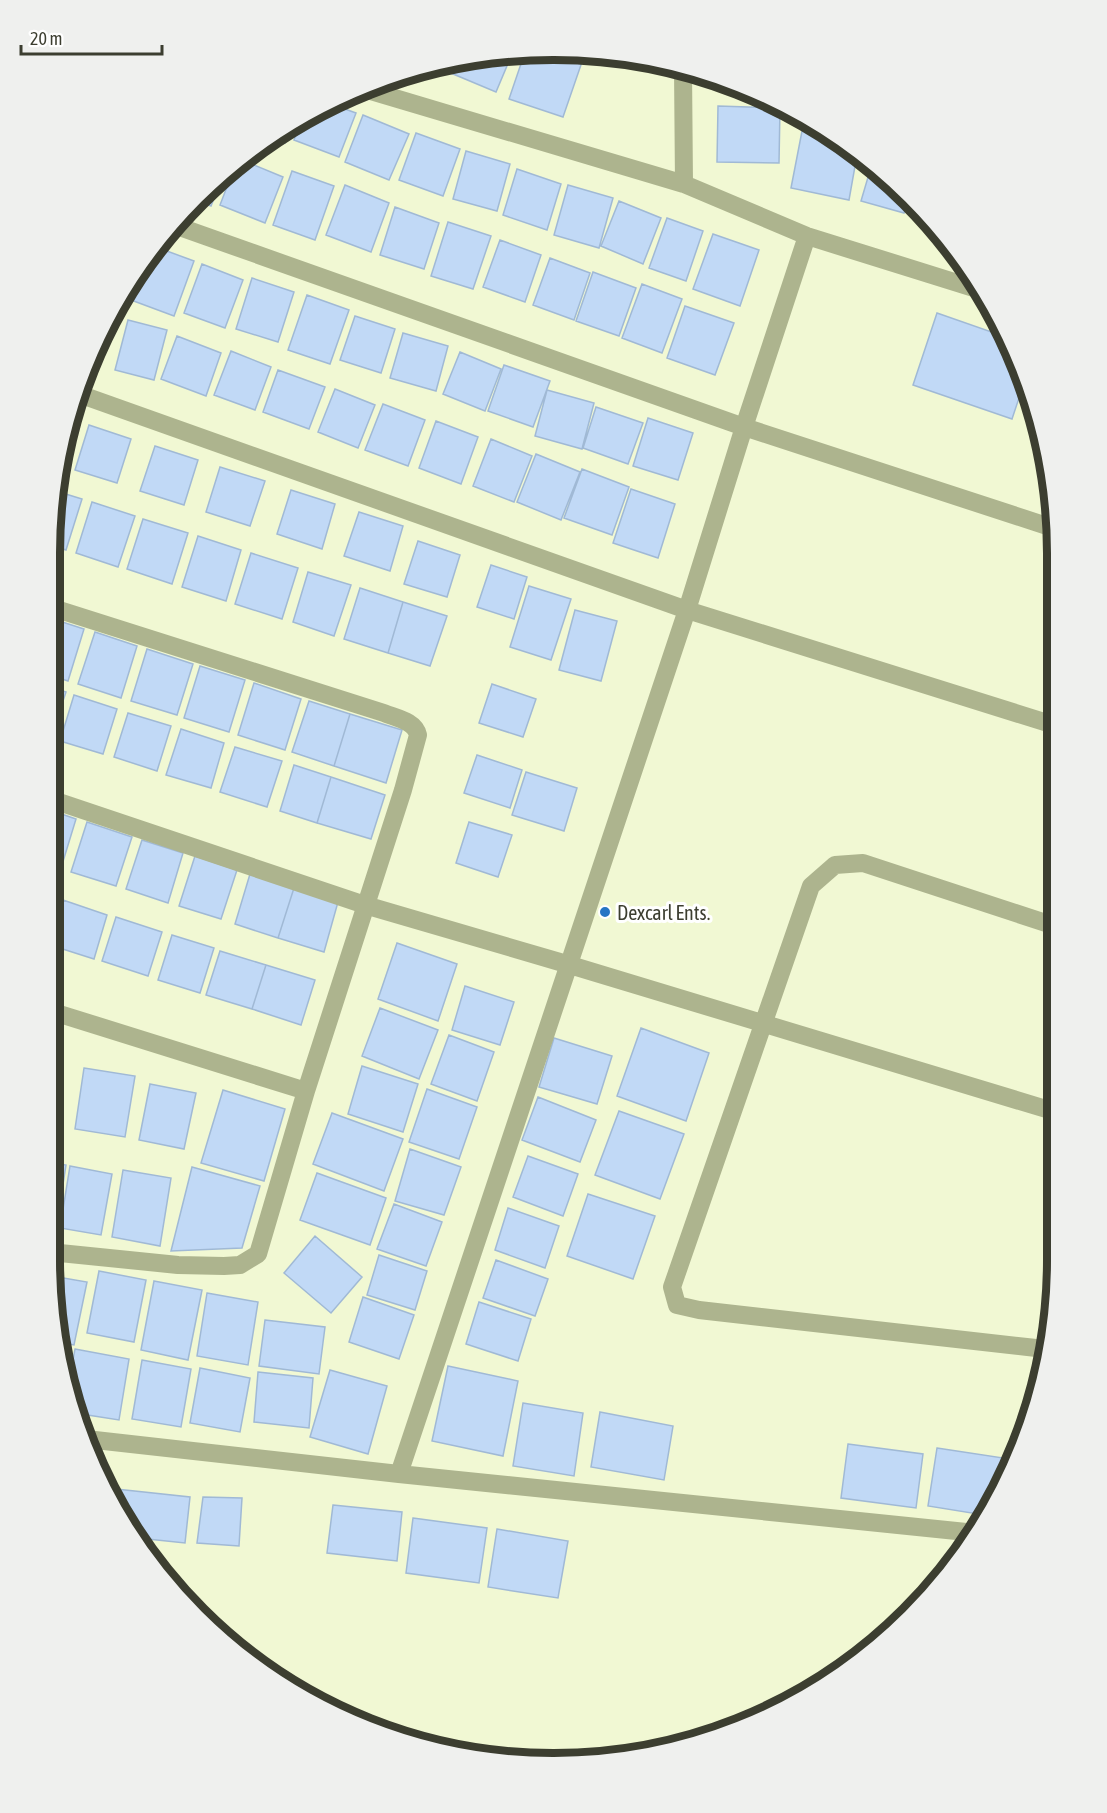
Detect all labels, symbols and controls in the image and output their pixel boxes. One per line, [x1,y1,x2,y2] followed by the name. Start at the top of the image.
[21,18,162,56] scale bar
[30,28,62,49] text: 20 m
[617,901,710,924] place label: Dexcarl Ents.
[598,905,612,919] marker: Dexcarl Ents.

